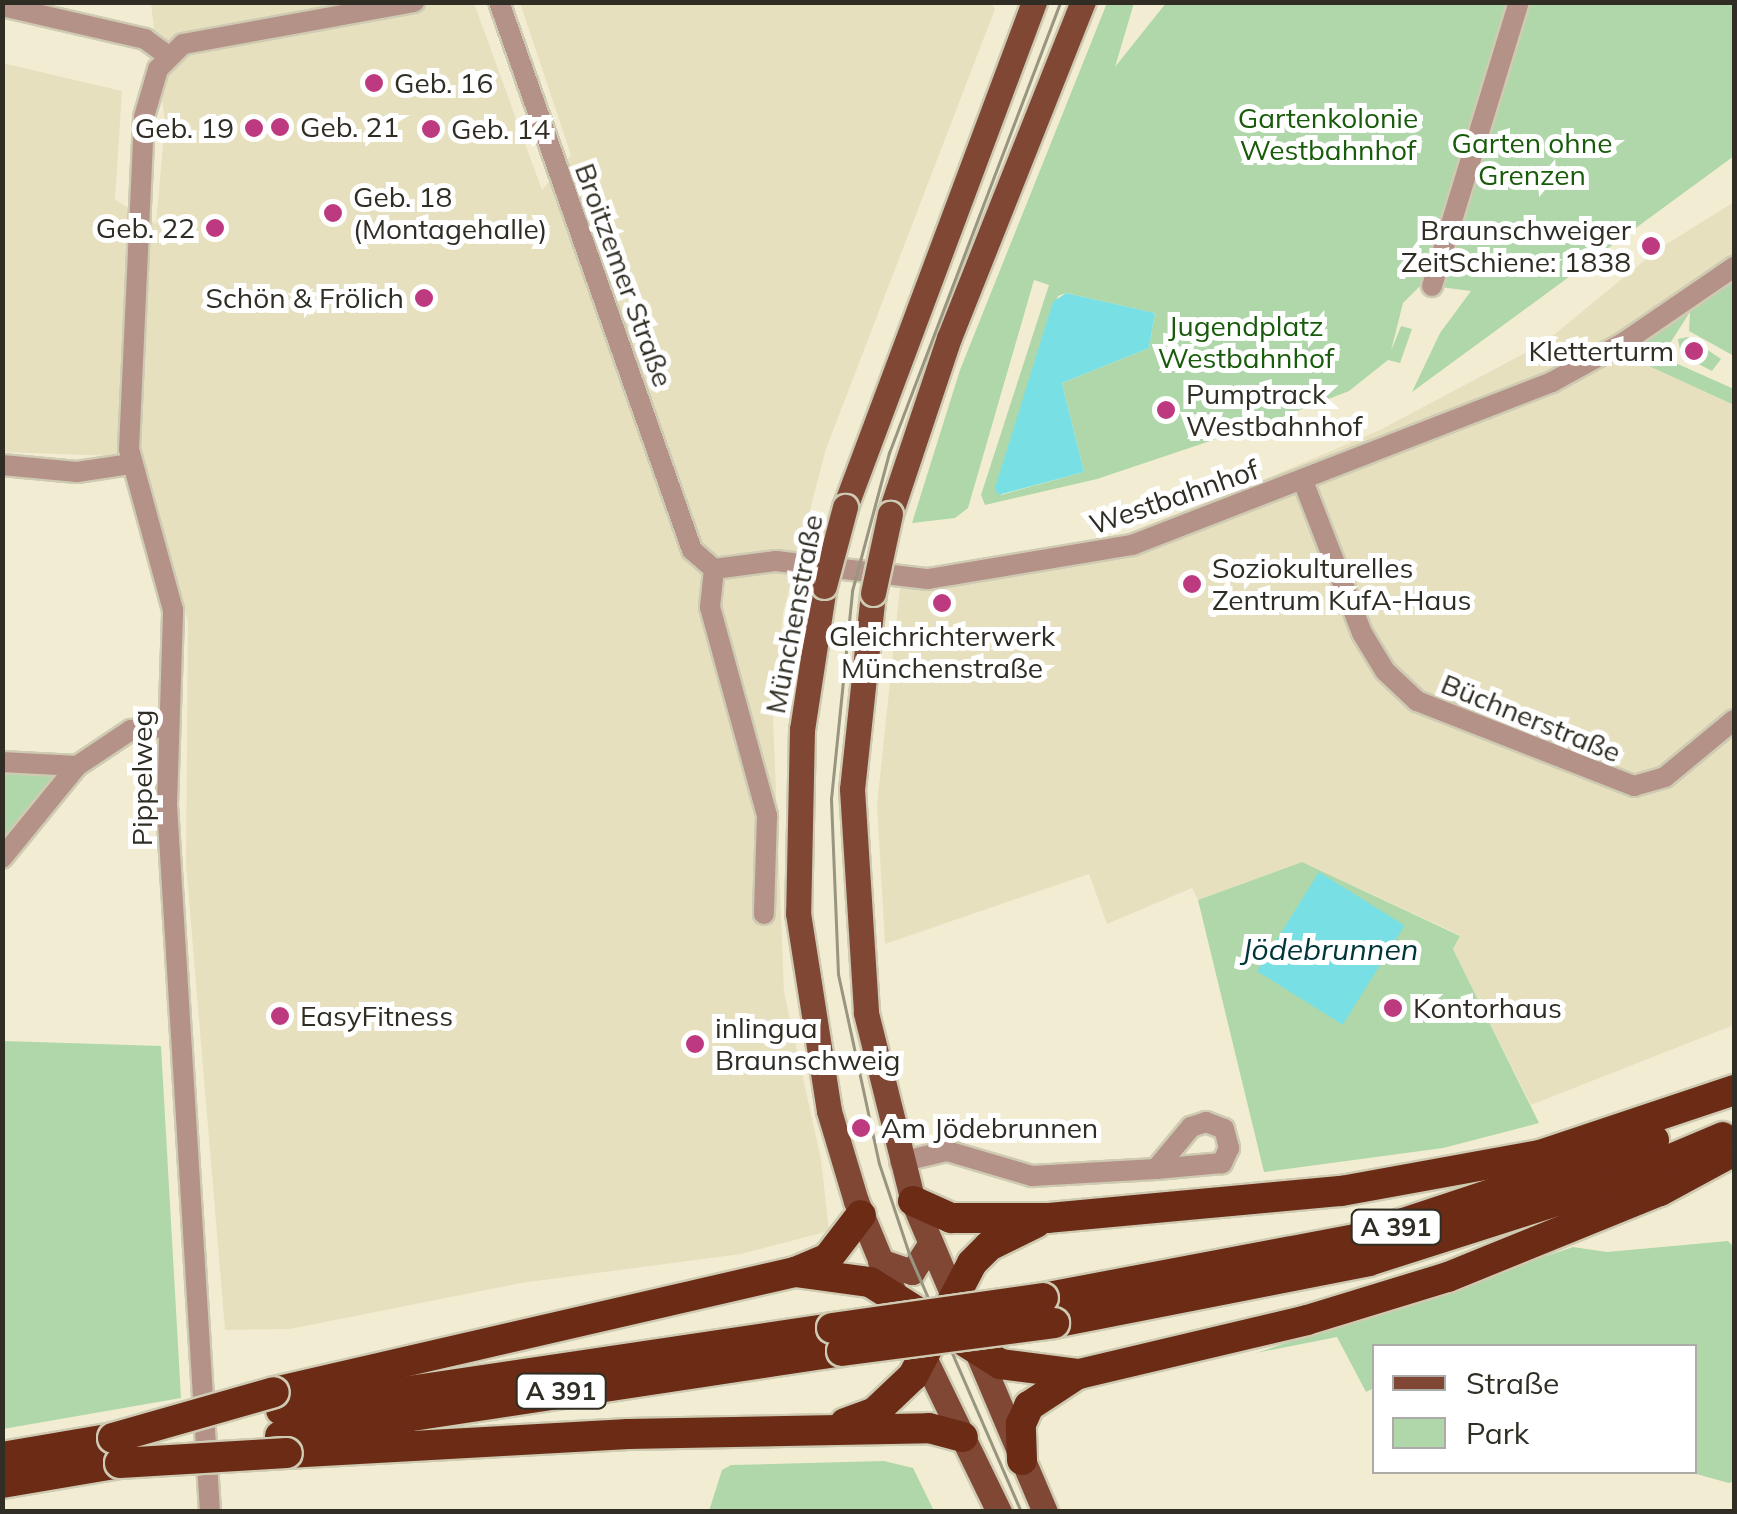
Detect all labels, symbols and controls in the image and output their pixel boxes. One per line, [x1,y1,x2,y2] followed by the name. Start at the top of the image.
[394,66,493,100] place label: Geb. 16
[363,72,385,94] marker: Geb. 16
[1238,101,1418,167] park label: Gartenkolonie Westbahnhof
[300,110,399,144] place label: Geb. 21
[135,111,234,145] place label: Geb. 19
[451,112,550,146] place label: Geb. 14
[269,116,291,138] marker: Geb. 21
[243,117,265,139] marker: Geb. 19
[420,118,442,140] marker: Geb. 14
[1452,126,1612,192] park label: Garten ohne Grenzen
[568,159,680,391] street label: Broitzemer Straße
[353,180,547,246] place label: Geb. 18 (Montagehalle)
[322,202,344,224] marker: Geb. 18 (Montagehalle)
[96,211,195,245] place label: Geb. 22
[1401,213,1631,279] place label: Braunschweiger ZeitSchiene: 1838
[204,217,226,239] marker: Geb. 22
[1640,235,1662,257] marker: Braunschweiger ZeitSchiene: 1838
[205,281,404,315] place label: Schön & Frölich
[413,287,435,309] marker: Schön & Frölich
[1158,309,1334,375] park label: Jugendplatz Westbahnhof
[1528,334,1674,368] place label: Kletterturm
[1683,340,1705,362] marker: Kletterturm
[1186,377,1362,443] place label: Pumptrack Westbahnhof
[1155,399,1177,421] marker: Pumptrack Westbahnhof
[1085,452,1263,542] street label: Westbahnhof
[758,512,830,716] street label: Münchenstraße
[1212,551,1471,617] place label: Soziokulturelles Zentrum KufA-Haus
[1181,573,1203,595] marker: Soziokulturelles Zentrum KufA-Haus
[931,592,953,614] marker: Gleichrichterwerk Münchenstraße
[829,619,1055,685] place label: Gleichrichterwerk Münchenstraße
[1436,667,1626,769] street label: Büchnerstraße
[125,710,159,846] street label: Pippelweg
[1242,931,1418,967] water label: Jödebrunnen
[1413,991,1562,1025] place label: Kontorhaus
[1382,997,1404,1019] marker: Kontorhaus
[300,999,453,1033] place label: EasyFitness
[269,1005,291,1027] marker: EasyFitness
[715,1011,900,1077] place label: inlingua Braunschweig
[684,1033,706,1055] marker: inlingua Braunschweig
[881,1111,1098,1145] place label: Am Jödebrunnen
[850,1117,872,1139] marker: Am Jödebrunnen
[1348,1207,1444,1247] road number: A 391
[1372,1344,1697,1474] legend
[1466,1364,1559,1402] text: Straße
[514,1371,608,1411] road number: A 391
[1466,1414,1529,1452] text: Park

